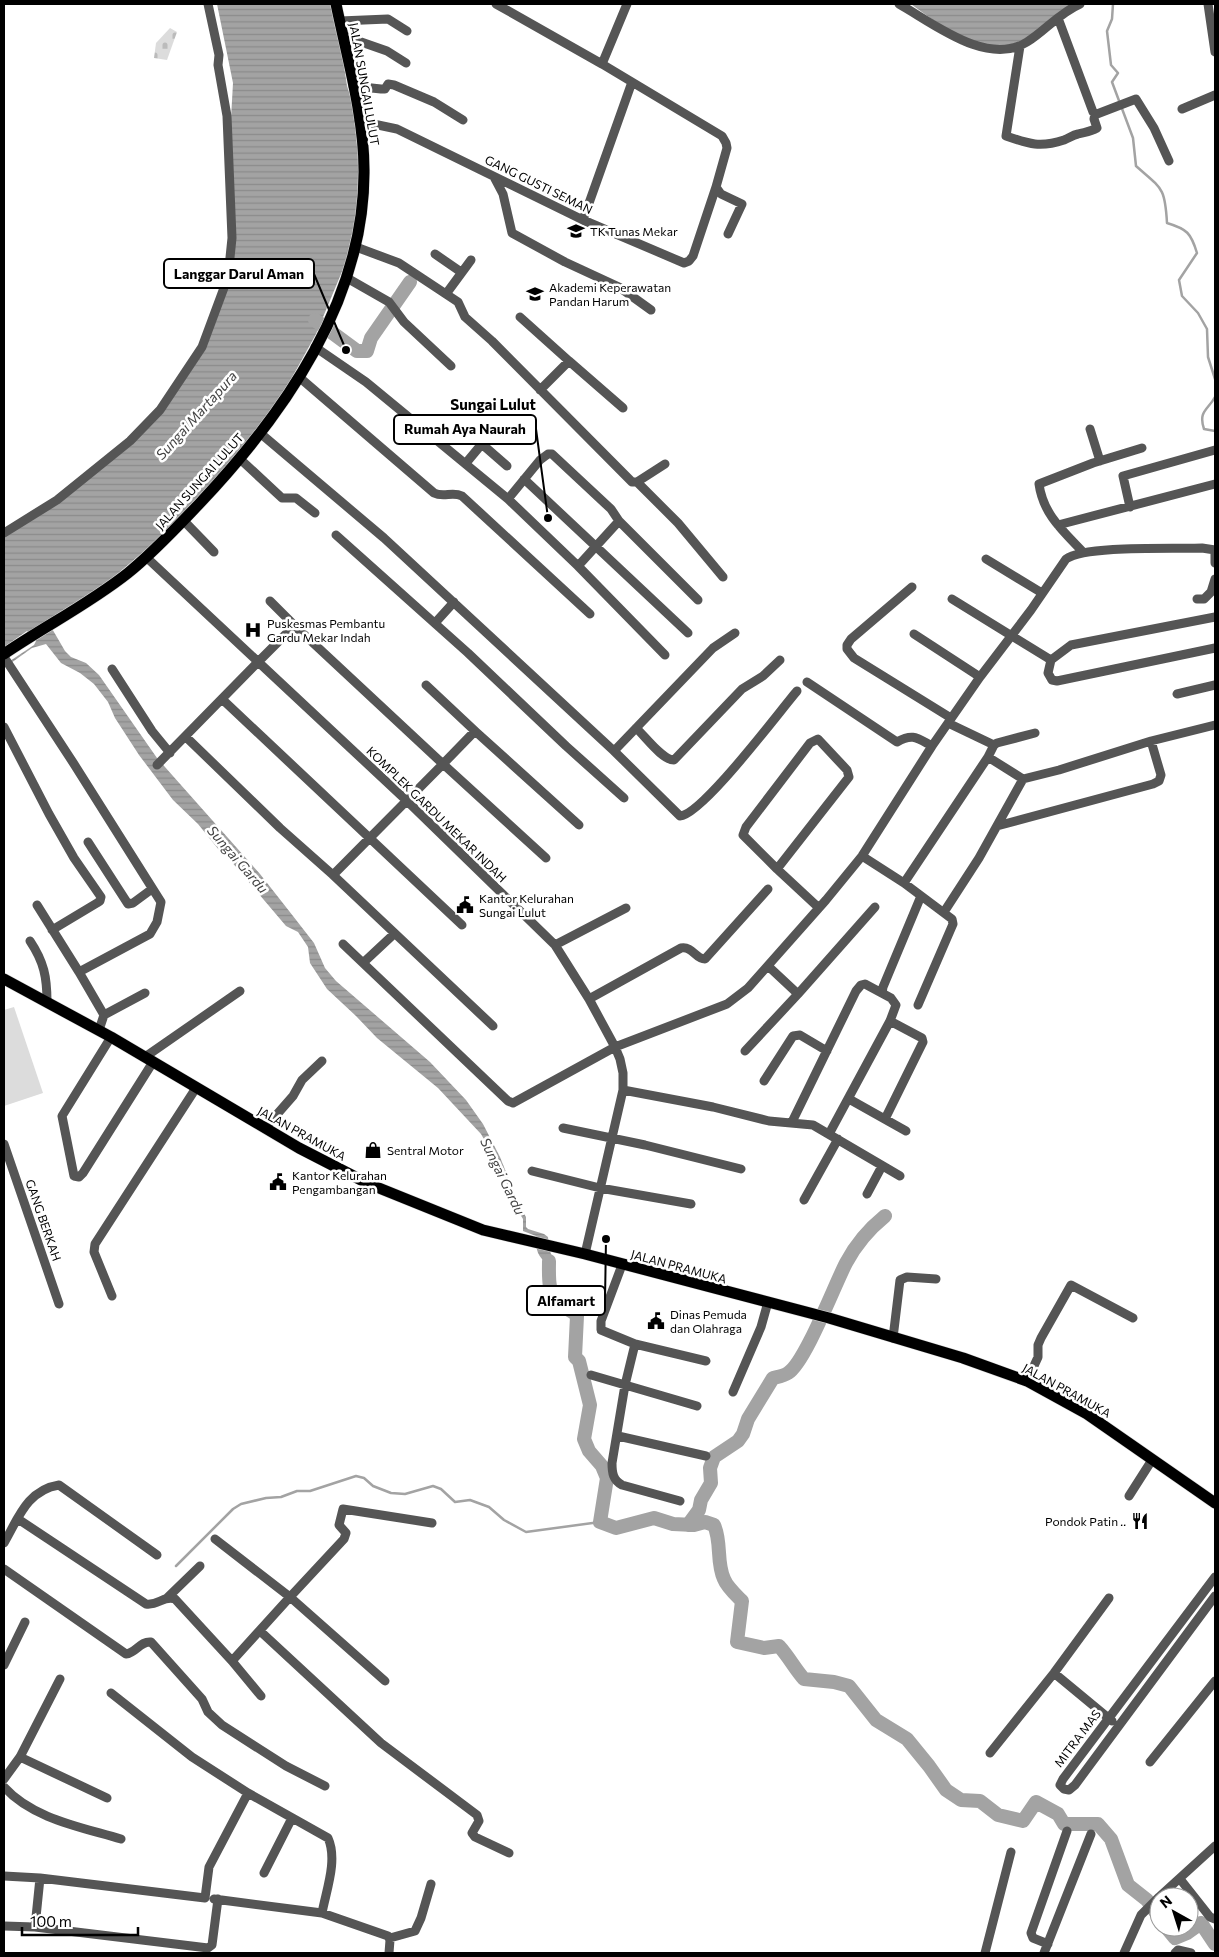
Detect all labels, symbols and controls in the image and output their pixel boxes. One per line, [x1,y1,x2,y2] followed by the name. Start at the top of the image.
[346,21,383,147] street label: JALAN SUNGAI LULUT
[483,152,595,216] street label: GANG GUSTI SEMAN
[566,221,586,241] school or university icon: TK Tunas Mekar
[590,224,678,238] place label: TK Tunas Mekar
[164,259,314,288] callout: Langgar Darul Aman
[174,265,304,282] text: Langgar Darul Aman
[549,280,671,308] place label: Akademi Keperawatan Pandan Harum
[525,284,545,304] school or university icon: Akademi Keperawatan Pandan Harum
[152,367,240,463] water label: Sungai Martapura
[450,395,536,413] district label: Sungai Lulut
[394,415,536,444] callout: Rumah Aya Naurah
[404,420,526,437] text: Rumah Aya Naurah
[152,430,247,533] street label: JALAN SUNGAI LULUT
[267,616,385,644] place label: Puskesmas Pembantu Gardu Mekar Indah
[243,620,263,640] hospital icon: Puskesmas Pembantu Gardu Mekar Indah
[364,743,510,885] street label: KOMPLEK GARDU MEKAR INDAH
[204,822,272,896] water label: Sungai Gardu
[479,891,574,919] place label: Kantor Kelurahan Sungai Lulut
[455,895,475,915] public building icon: Kantor Kelurahan Sungai Lulut
[255,1103,349,1164] street label: JALAN PRAMUKA
[477,1135,529,1218] water label: Sungai Gardu
[363,1140,383,1160] shop icon: Sentral Motor
[387,1143,464,1157] place label: Sentral Motor
[292,1168,387,1196] place label: Kantor Kelurahan Pengambangan
[268,1172,288,1192] public building icon: Kantor Kelurahan Pengambangan
[23,1177,65,1263] street label: GANG BERKAH
[629,1246,728,1286] street label: JALAN PRAMUKA
[527,1286,605,1315] callout: Alfamart
[537,1292,595,1309] text: Alfamart
[670,1307,747,1335] place label: Dinas Pemuda dan Olahraga
[646,1311,666,1331] public building icon: Dinas Pemuda dan Olahraga
[1020,1360,1114,1421] street label: JALAN PRAMUKA
[1130,1511,1150,1531] restaurant icon: Pondok Patin ..
[1045,1514,1126,1528] place label: Pondok Patin ..
[1051,1707,1103,1769] street label: MITRA MAS
[1149,1887,1199,1937] north arrow
[1156,1892,1175,1911] text: N
[22,1904,139,1936] scale bar
[30,1912,72,1930] text: 100 m

